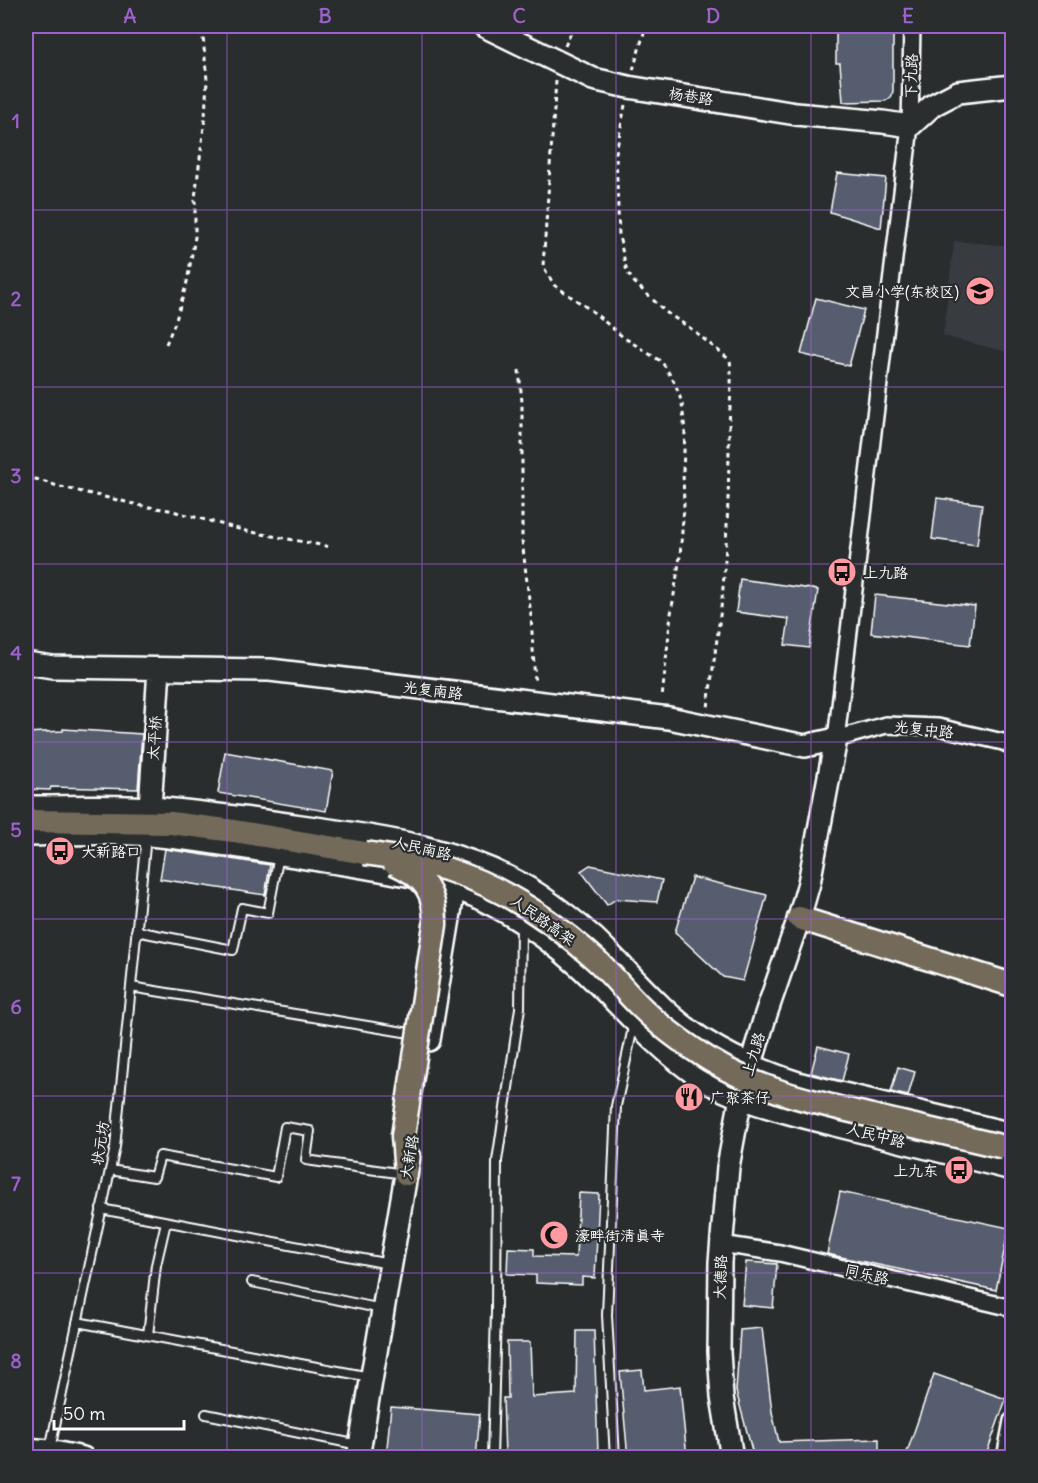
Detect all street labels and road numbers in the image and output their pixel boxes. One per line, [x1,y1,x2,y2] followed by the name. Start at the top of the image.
[901,53,921,99] street label: 下九路
[667,83,715,109] street label: 杨巷路
[402,677,464,703] street label: 光复南路
[143,715,165,761] street label: 太平桥
[893,716,955,742] street label: 光复中路
[391,832,453,864] street label: 人民南路
[507,891,579,949] street label: 人民路高架
[737,1030,769,1078] street label: 上九路
[87,1119,113,1167] street label: 状元坊
[845,1119,907,1151] street label: 人民中路
[396,1133,422,1181] street label: 大新路
[710,1254,730,1300] street label: 大德路
[843,1260,891,1288] street label: 同乐路

